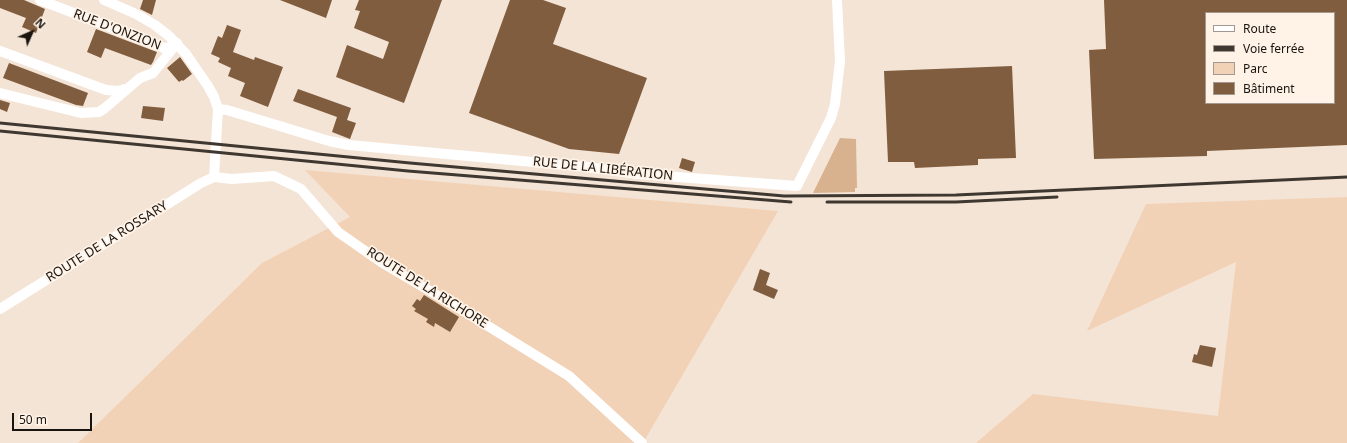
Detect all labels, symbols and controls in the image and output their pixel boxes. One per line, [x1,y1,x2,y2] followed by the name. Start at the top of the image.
[71,6,163,54] street label: RUE D'ONZION
[12,12,52,52] north arrow
[1205,12,1335,104] legend
[32,15,49,32] text: N
[1243,20,1276,37] text: Route
[1243,40,1304,57] text: Voie ferrée
[1243,60,1267,77] text: Parc
[1243,80,1295,97] text: Bâtiment
[532,154,674,184] street label: RUE DE LA LIBÉRATION
[43,198,171,286] street label: ROUTE DE LA ROSSARY
[364,244,490,332] street label: ROUTE DE LA RICHORE
[14,405,94,431] scale bar
[19,411,47,428] text: 50 m

